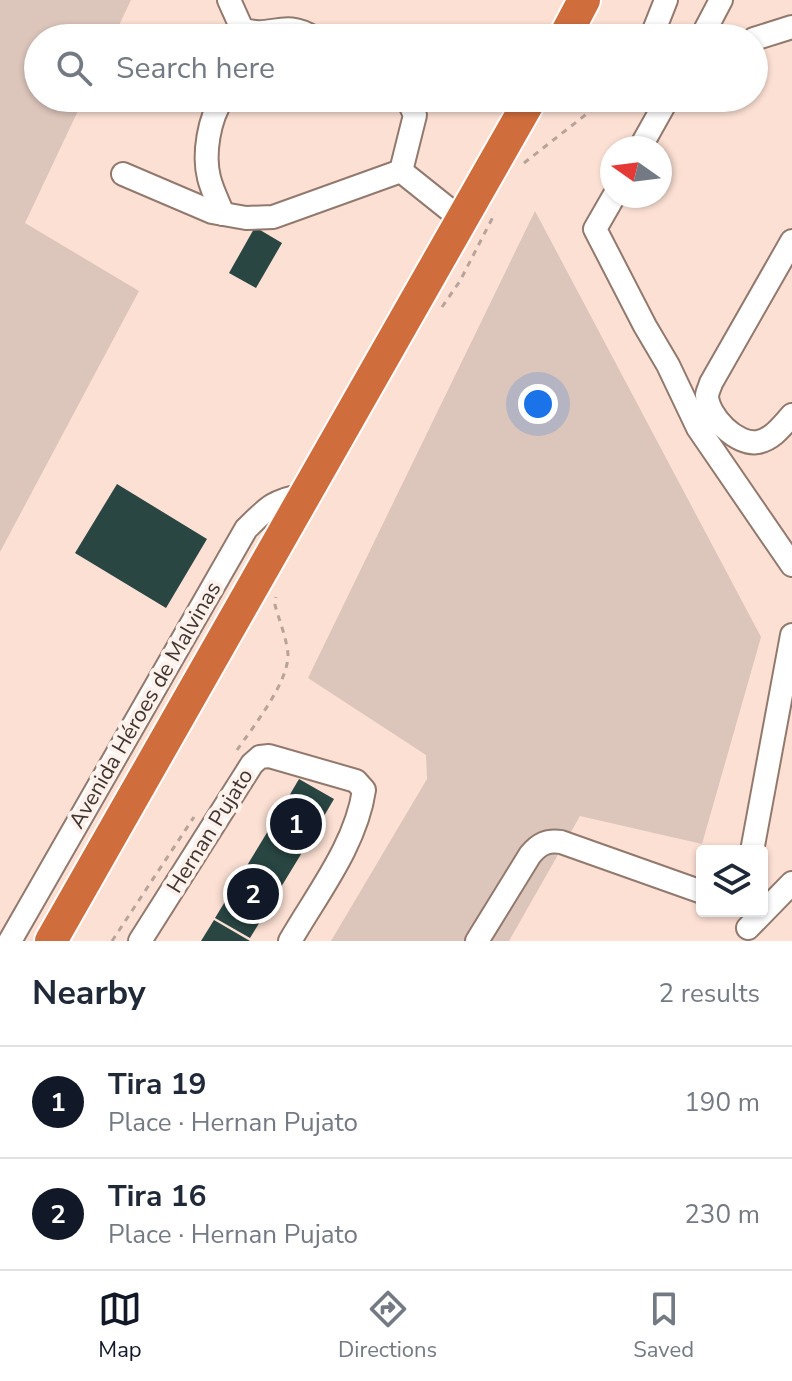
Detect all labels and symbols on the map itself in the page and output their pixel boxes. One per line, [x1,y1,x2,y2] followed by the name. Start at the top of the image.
[600,136,672,208] north arrow
[518,384,558,424] your location
[62,576,228,834] street label: Avenida Héroes de Malvinas
[160,763,260,899] street label: Hernan Pujato
[270,794,322,854] pin: 1
[227,864,279,924] pin: 2

